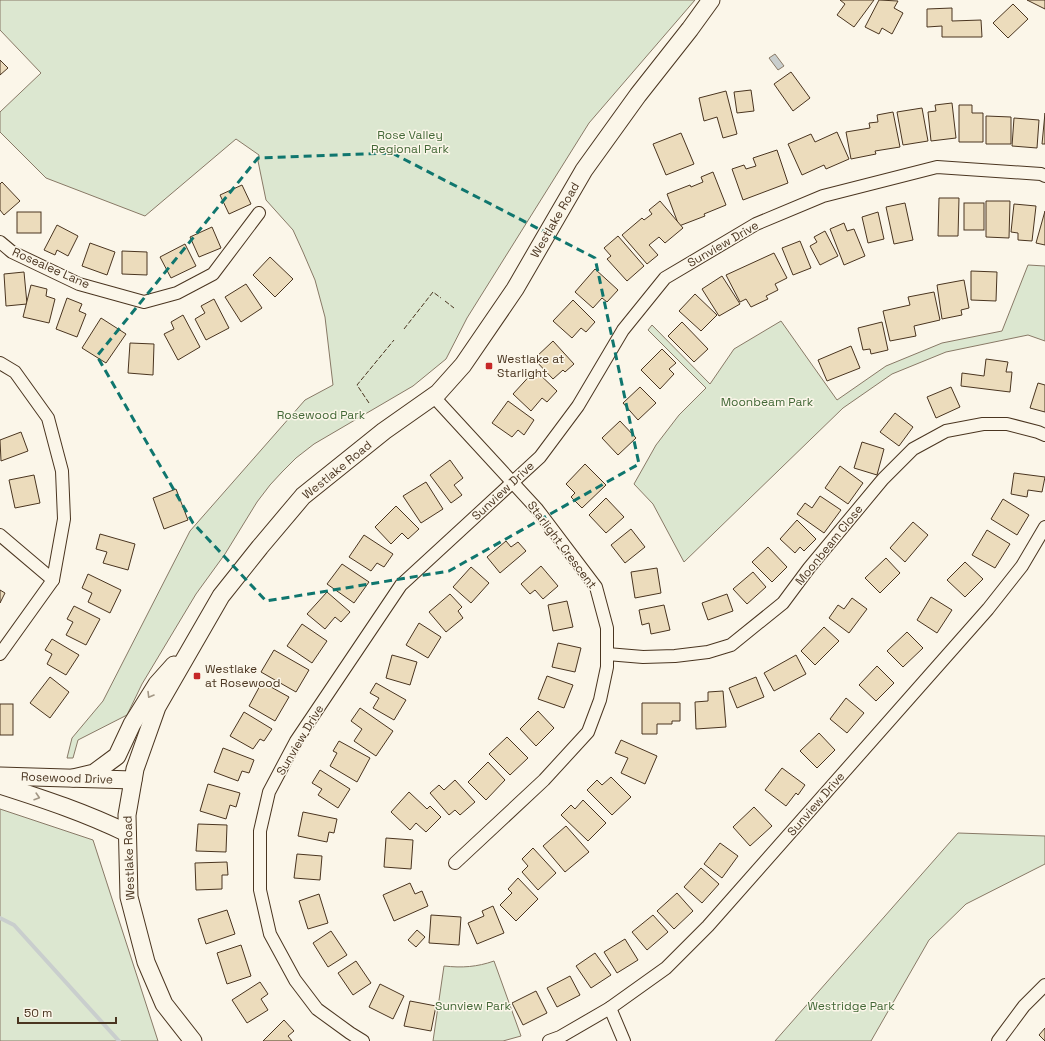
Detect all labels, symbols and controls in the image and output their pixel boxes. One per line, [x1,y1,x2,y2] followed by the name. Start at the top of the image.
[371,127,450,157] park label: Rose Valley Regional Park
[527,179,583,261] street label: Westlake Road
[684,217,762,271] street label: Sunview Drive
[10,244,92,292] street label: Rosealee Lane
[497,351,564,381] place label: Westlake at Starlight
[484,361,494,371] marker: Westlake at Starlight
[721,394,814,410] park label: Moonbeam Park
[277,407,366,423] park label: Rosewood Park
[299,437,375,503] street label: Westlake Road
[468,458,538,524] street label: Sunview Drive
[524,498,600,592] street label: Starlight Crescent
[792,501,866,589] street label: Moonbeam Close
[205,661,280,691] place label: Westlake at Rosewood
[192,671,202,681] marker: Westlake at Rosewood
[147,691,154,698] one-way arrow
[273,702,327,778] street label: Sunview Drive
[21,768,113,788] street label: Rosewood Drive
[784,769,848,839] street label: Sunview Drive
[34,792,41,801] one-way arrow
[120,815,138,901] street label: Westlake Road
[435,998,511,1014] park label: Sunview Park
[807,998,895,1014] park label: Westridge Park
[18,999,116,1025] scale bar
[24,1005,52,1021] text: 50 m

